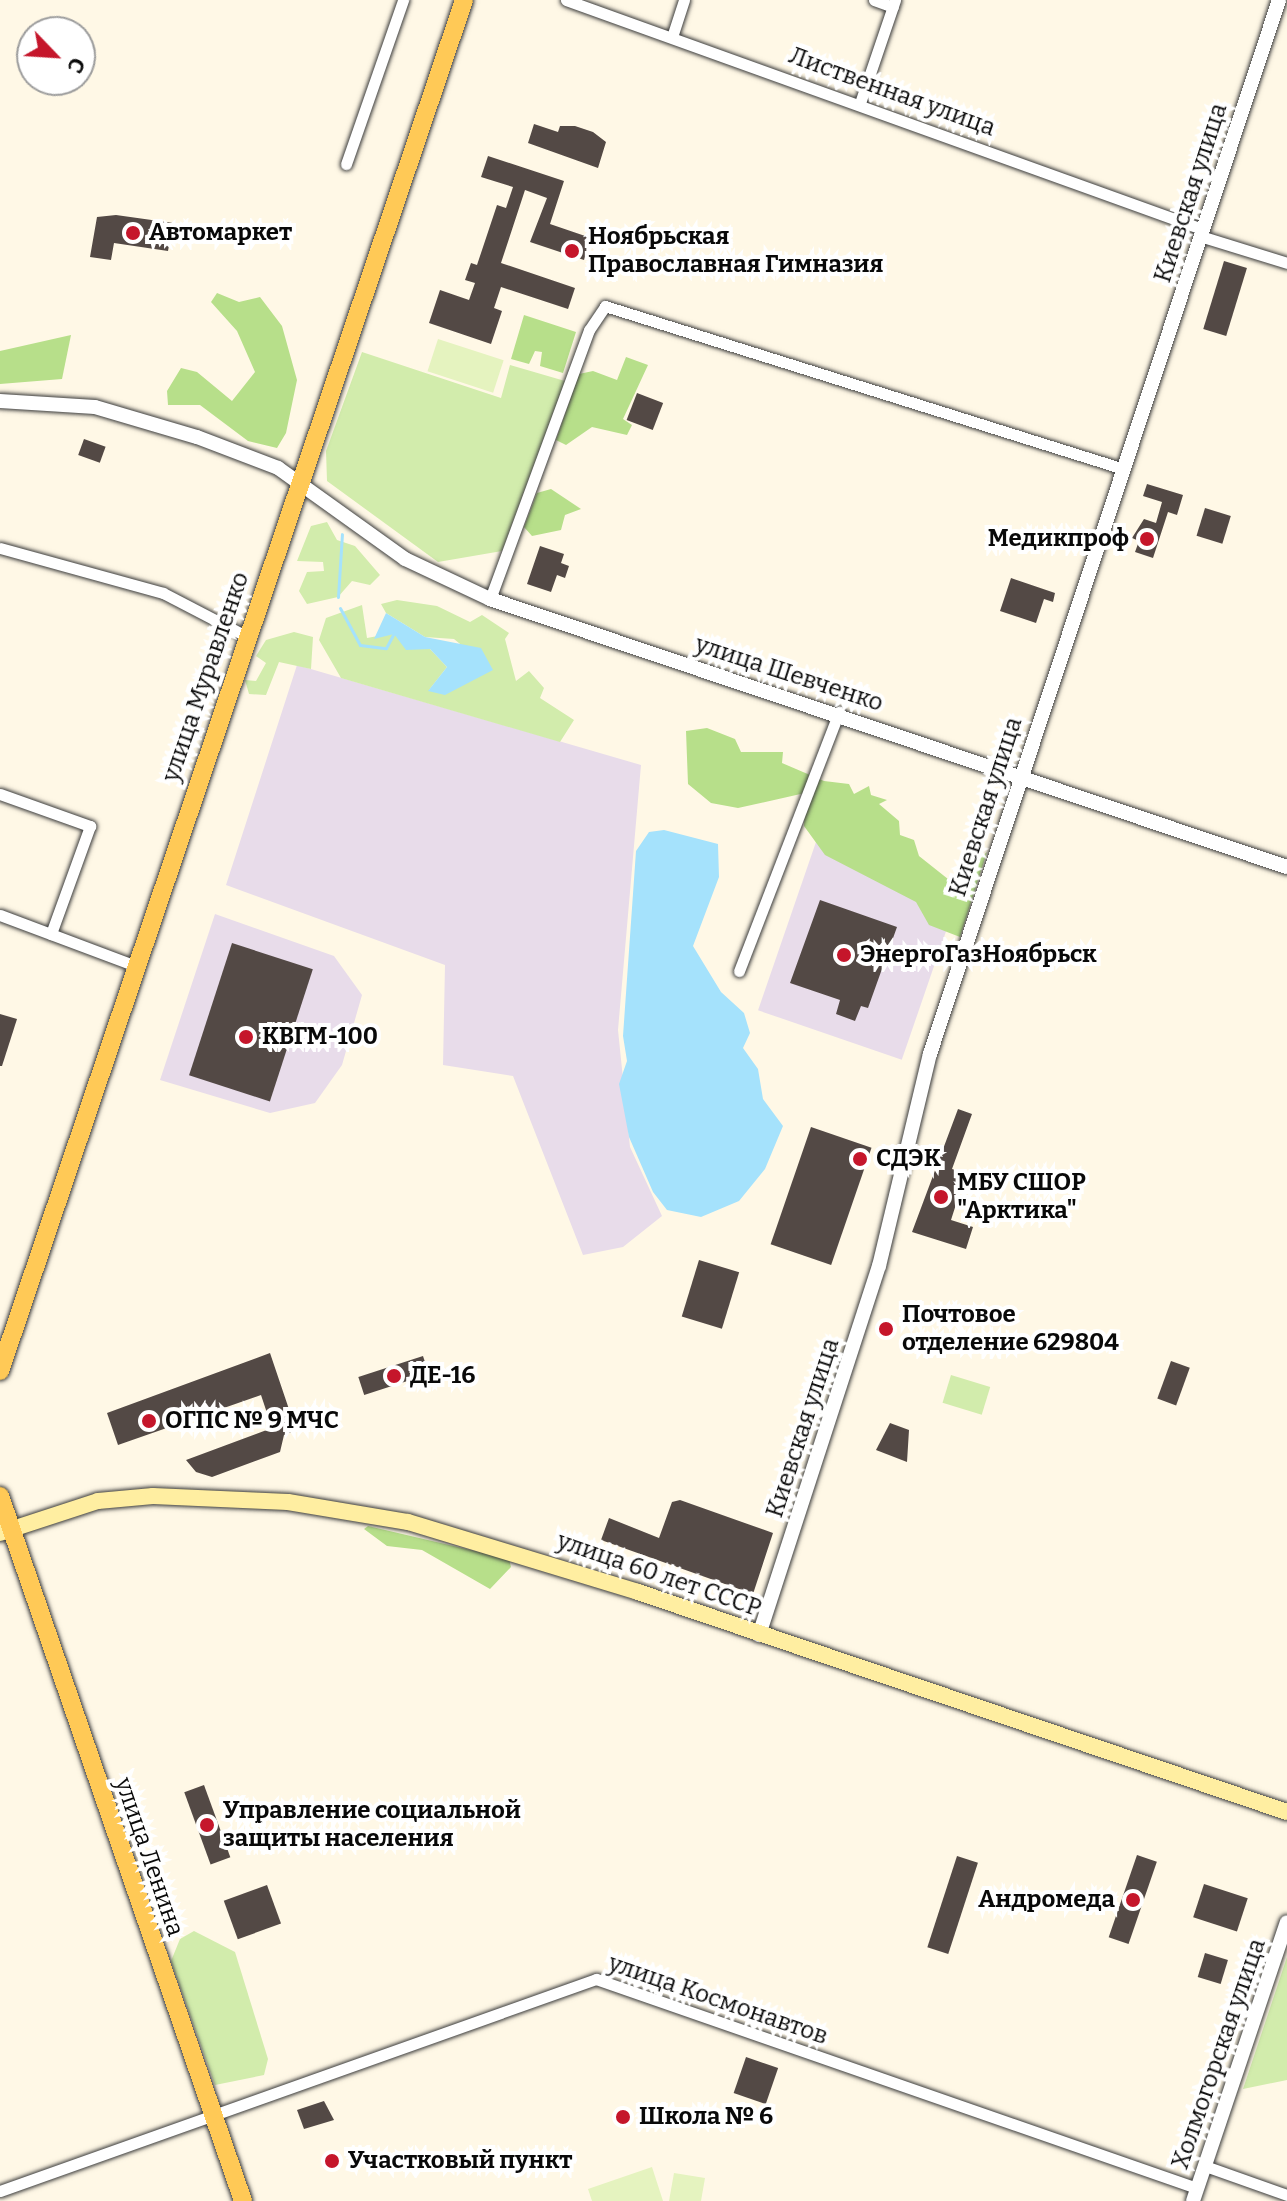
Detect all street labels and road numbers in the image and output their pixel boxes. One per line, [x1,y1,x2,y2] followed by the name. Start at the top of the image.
[785,41,999,143] street label: Лиственная улица
[1148,100,1234,286] street label: Киевская улица
[157,568,255,786] street label: улица Муравленко
[691,630,887,718] street label: улица Шевченко
[943,714,1029,900] street label: Киевская улица
[760,1335,846,1521] street label: Киевская улица
[553,1527,765,1623] street label: улица 60 лет СССР
[108,1774,190,1940] street label: улица Ленина
[1166,1935,1272,2173] street label: Холмогорская улица
[605,1949,831,2051] street label: улица Космонавтов

